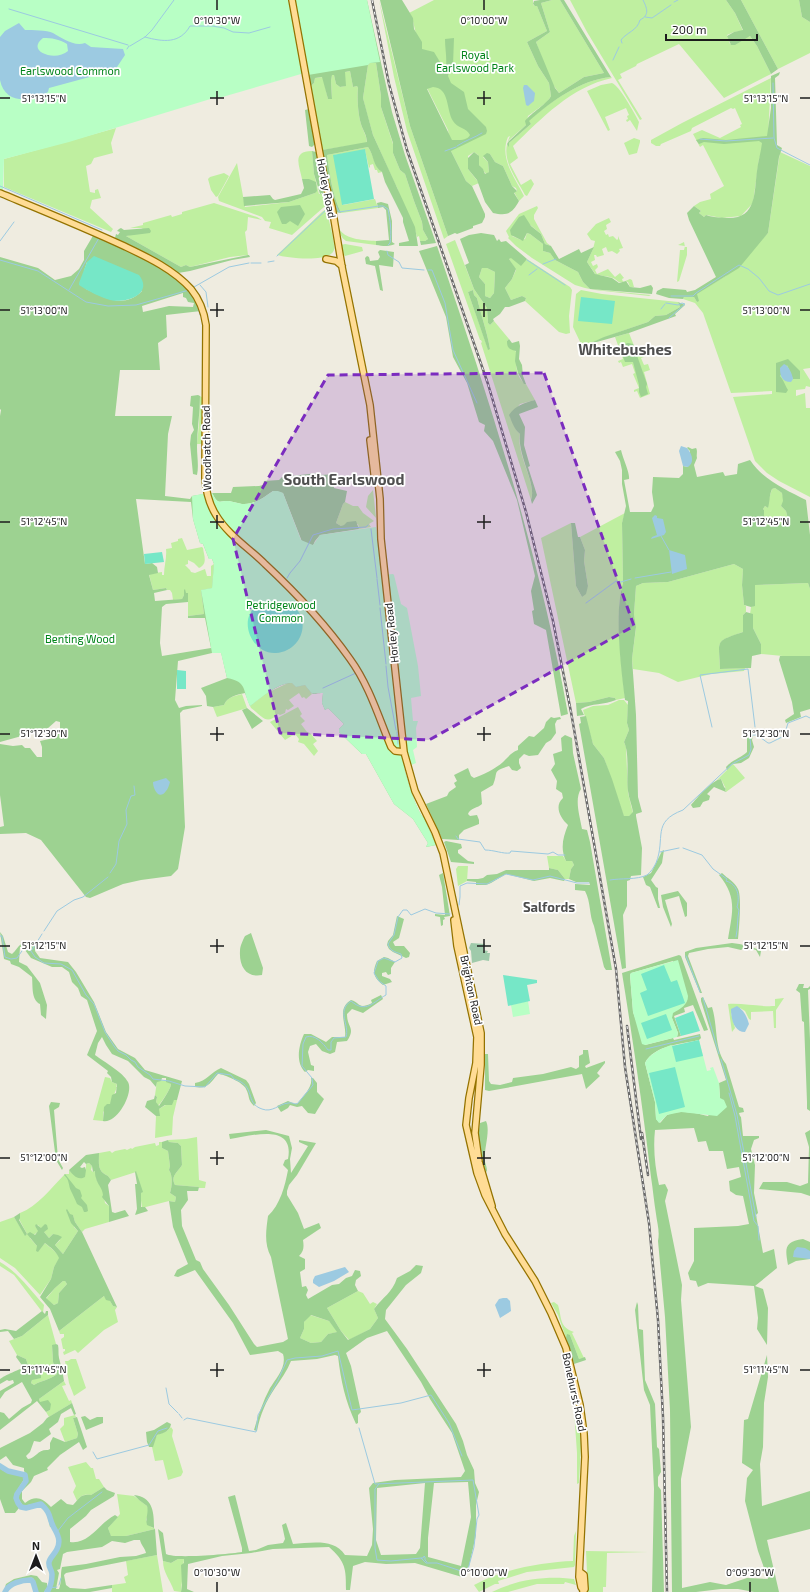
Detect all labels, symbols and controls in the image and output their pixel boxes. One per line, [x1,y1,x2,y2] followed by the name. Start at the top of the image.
[194,14,241,26] text: 0°10'30"W
[461,14,508,26] text: 0°10'00"W
[666,16,757,42] scale bar
[672,22,706,36] text: 200 m
[436,48,515,74] park label: Royal Earlswood Park
[20,64,120,77] park label: Earlswood Common
[22,92,66,104] text: 51°13'15"N
[744,92,788,104] text: 51°13'15"N
[315,157,339,219] street label: Horley Road
[20,304,68,316] text: 51°13'00"N
[742,304,790,316] text: 51°13'00"N
[578,340,672,358] district label: Whitebushes
[199,405,213,491] street label: Woodhatch Road
[284,470,404,488] district label: South Earlswood
[21,515,67,527] text: 51°12'45"N
[743,515,789,527] text: 51°12'45"N
[246,598,316,624] park label: Petridgewood Common
[381,602,401,664] street label: Horley Road
[45,632,115,645] park label: Benting Wood
[21,727,67,739] text: 51°12'30"N
[743,727,789,739] text: 51°12'30"N
[523,899,575,915] district label: Salfords
[22,939,66,951] text: 51°12'15"N
[744,939,788,951] text: 51°12'15"N
[458,954,486,1026] street label: Brighton Road
[20,1151,68,1163] text: 51°12'00"N
[742,1151,790,1163] text: 51°12'00"N
[560,1352,590,1432] street label: Bonehurst Road
[22,1363,66,1375] text: 51°11'45"N
[744,1363,788,1375] text: 51°11'45"N
[16,1536,56,1576] north arrow
[32,1539,40,1552] text: N
[194,1566,241,1578] text: 0°10'30"W
[461,1566,508,1578] text: 0°10'00"W
[726,1566,775,1578] text: 0°09'30"W

